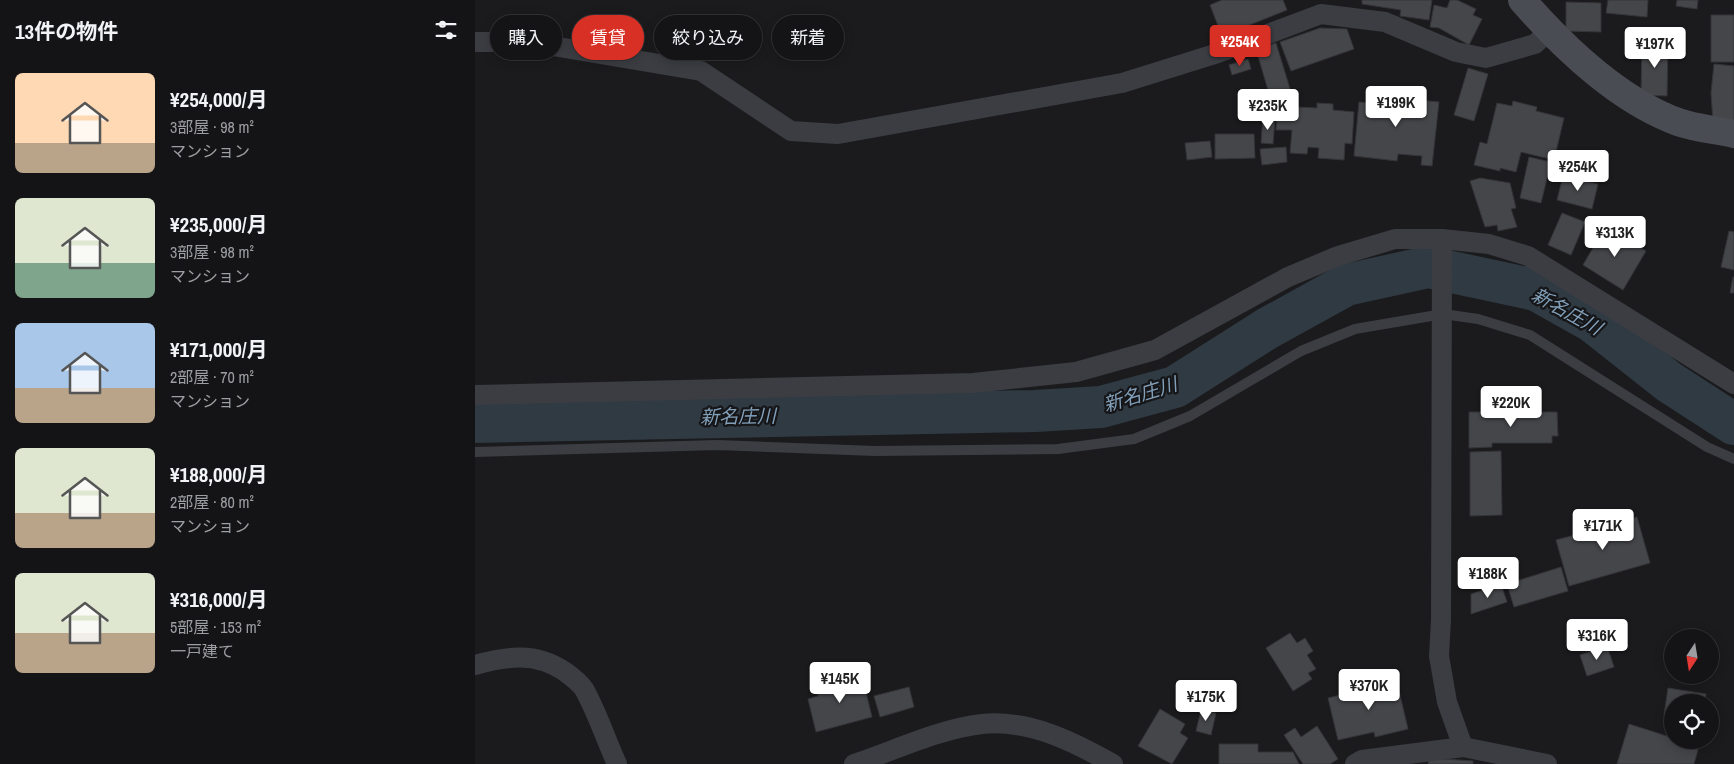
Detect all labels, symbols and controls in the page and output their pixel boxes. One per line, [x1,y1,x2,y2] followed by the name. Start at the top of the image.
[490,15,562,60] chip: 購入
[572,15,644,60] chip: 賃貸
[654,15,762,60] chip: 絞り込み
[772,15,844,60] chip: 新着
[432,16,460,44] icon: filters
[15,17,118,46] text: 13件の物件
[1205,24,1275,67] pin: ¥254K
[1620,27,1690,69] pin: ¥197K
[1221,30,1259,52] text: ¥254K
[1636,32,1674,54] text: ¥197K
[170,85,268,114] text: ¥254,000/月
[1361,86,1431,128] pin: ¥199K
[1233,88,1303,131] pin: ¥235K
[1377,91,1415,113] text: ¥199K
[55,93,115,153] icon: home
[1249,94,1287,116] text: ¥235K
[170,116,254,138] text: 3部屋 · 98 m²
[170,140,250,162] text: マンション
[1543,150,1613,192] pin: ¥254K
[1559,155,1597,177] text: ¥254K
[170,210,268,239] text: ¥235,000/月
[1580,216,1650,258] pin: ¥313K
[55,218,115,278] icon: home
[1596,221,1634,243] text: ¥313K
[170,241,254,263] text: 3部屋 · 98 m²
[170,265,250,287] text: マンション
[1527,281,1608,342] water label: 新名庄川
[170,335,268,364] text: ¥171,000/月
[55,343,115,403] icon: home
[170,366,254,388] text: 2部屋 · 70 m²
[1100,370,1182,418] water label: 新名庄川
[1476,386,1546,428] pin: ¥220K
[170,390,250,412] text: マンション
[1492,391,1530,413] text: ¥220K
[700,402,778,430] water label: 新名庄川
[170,460,268,489] text: ¥188,000/月
[55,468,115,528] icon: home
[170,491,254,513] text: 2部屋 · 80 m²
[1568,508,1638,551] pin: ¥171K
[1584,514,1622,536] text: ¥171K
[170,515,250,537] text: マンション
[1453,556,1523,599] pin: ¥188K
[1469,562,1507,584] text: ¥188K
[170,585,268,614] text: ¥316,000/月
[55,593,115,653] icon: home
[170,616,261,638] text: 5部屋 · 153 m²
[1562,618,1632,661] pin: ¥316K
[1578,624,1616,646] text: ¥316K
[1664,629,1719,684] north arrow
[1664,629,1719,749] map controls
[170,640,234,662] text: 一戸建て
[805,662,875,704] pin: ¥145K
[821,667,859,689] text: ¥145K
[1334,668,1404,711] pin: ¥370K
[1350,674,1388,696] text: ¥370K
[1171,680,1241,722] pin: ¥175K
[1187,685,1225,707] text: ¥175K
[1664,694,1719,749] button: locate

